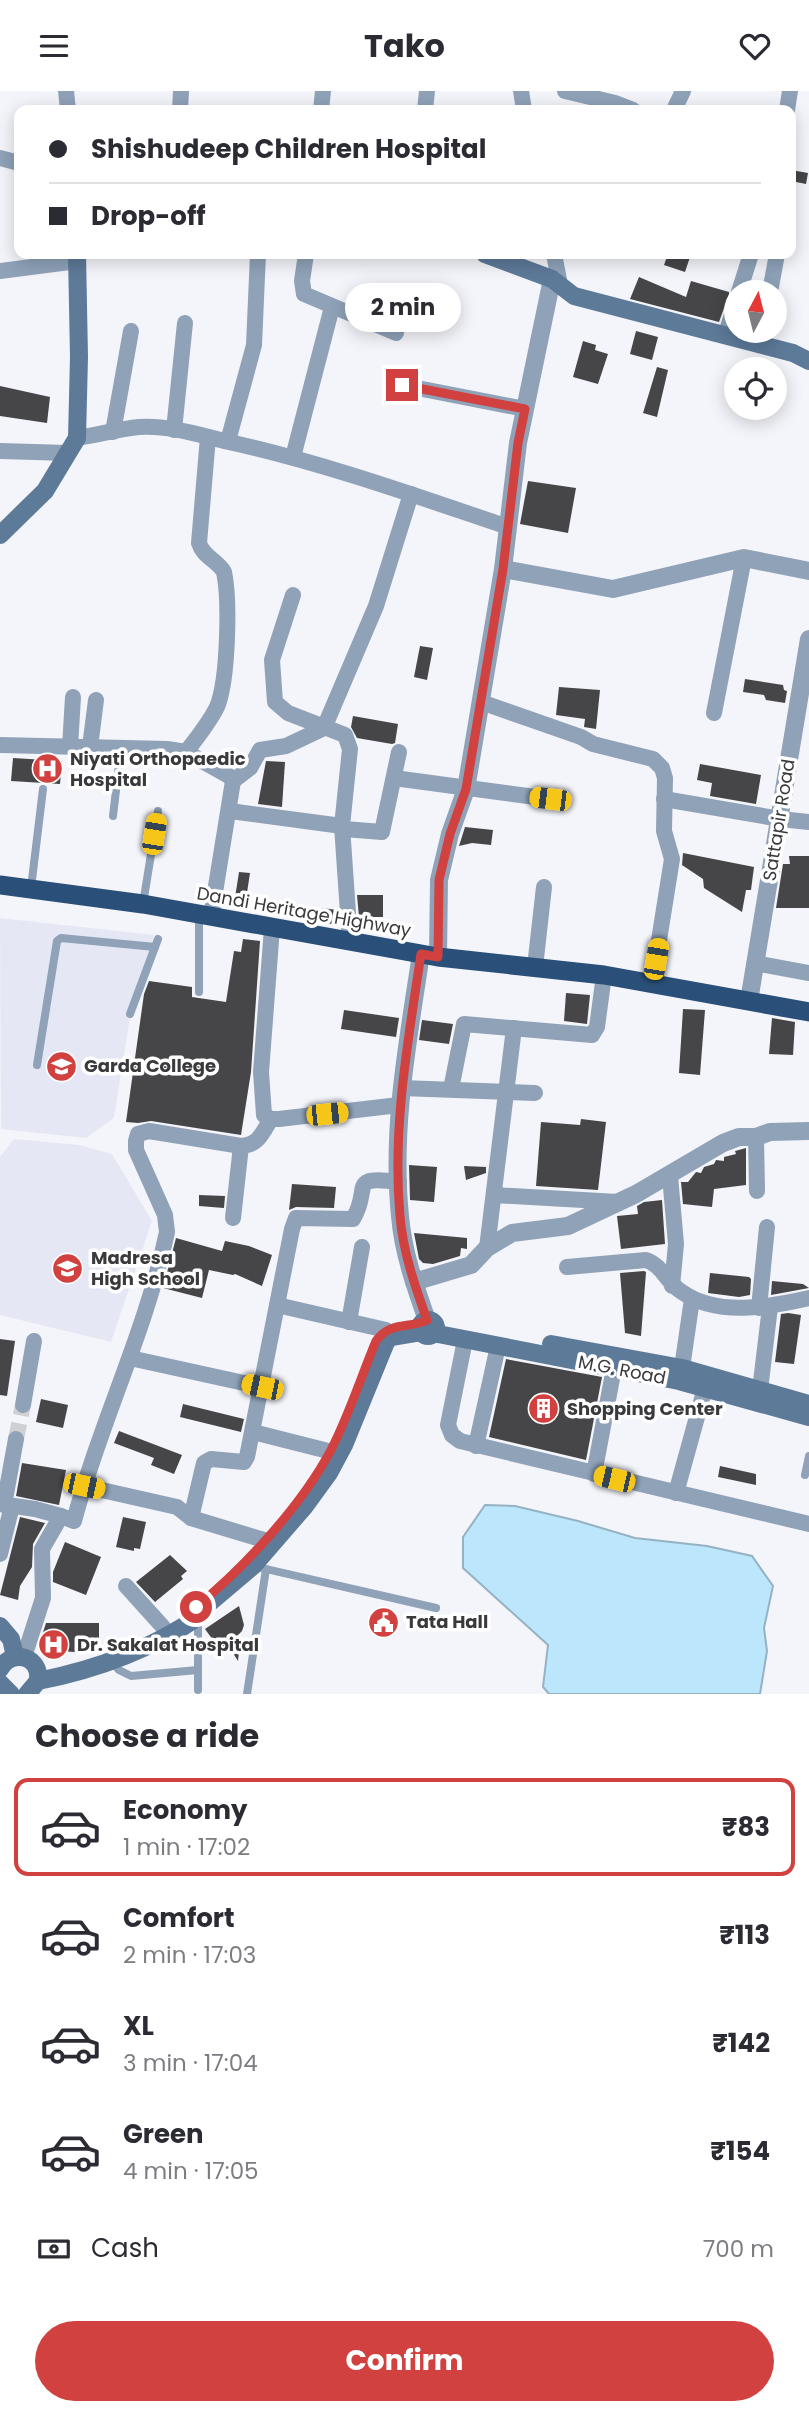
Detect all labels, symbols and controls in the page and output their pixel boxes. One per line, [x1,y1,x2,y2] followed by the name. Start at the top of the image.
[364,23,445,68] text: Tako
[35,27,73,65] icon: menu
[736,27,774,65] icon: heart
[91,131,486,167] text: Shishudeep Children Hospital
[91,198,206,234] text: Drop-off
[724,280,788,343] north arrow
[724,280,787,420] map controls
[344,283,460,333] callout: 2 min
[371,291,435,323] text: 2 min
[724,357,787,420] button: locate
[386,369,418,401] route end
[70,746,246,792] place label: Niyati Orthopaedic Hospital
[30,752,64,786] hospital icon: Niyati Orthopaedic Hospital
[757,757,800,883] street label: Sattapir Road
[528,786,573,812] car
[141,812,168,856] car
[195,880,413,943] street label: Dandi Heritage Highway
[643,936,670,982] car
[44,1049,78,1083] school or university icon: Garda College
[84,1053,216,1078] place label: Garda College
[306,1101,349,1127] car
[91,1245,200,1291] place label: Madresa High School
[51,1251,85,1285] school or university icon: Madresa High School
[576,1349,668,1390] street label: M.G. Road
[240,1372,285,1402] car
[527,1392,561,1426] building icon: Shopping Center
[567,1396,723,1421] place label: Shopping Center
[592,1464,637,1494] car
[62,1471,107,1501] car
[180,1591,212,1623] route start
[366,1605,400,1639] public building icon: Tata Hall
[406,1609,488,1634] place label: Tata Hall
[37,1628,71,1662] hospital icon: Dr. Sakalat Hospital
[77,1632,259,1657] place label: Dr. Sakalat Hospital
[35,1713,259,1758] text: Choose a ride
[123,1792,247,1828] text: Economy
[39,1796,102,1859] icon: car
[722,1809,770,1845] text: ₹83
[123,1831,250,1863] text: 1 min · 17:02
[123,1900,235,1936] text: Comfort
[39,1904,102,1967] icon: car
[719,1917,770,1953] text: ₹113
[123,1939,256,1971] text: 2 min · 17:03
[123,2008,154,2044] text: XL
[39,2012,102,2075] icon: car
[712,2025,770,2061] text: ₹142
[123,2047,258,2079] text: 3 min · 17:04
[123,2116,204,2152] text: Green
[39,2120,102,2183] icon: car
[710,2133,770,2169] text: ₹154
[123,2155,259,2187] text: 4 min · 17:05
[35,2230,73,2268] icon: cash
[91,2230,159,2266] text: Cash
[703,2233,774,2265] text: 700 m
[35,2321,774,2401] button: Confirm

